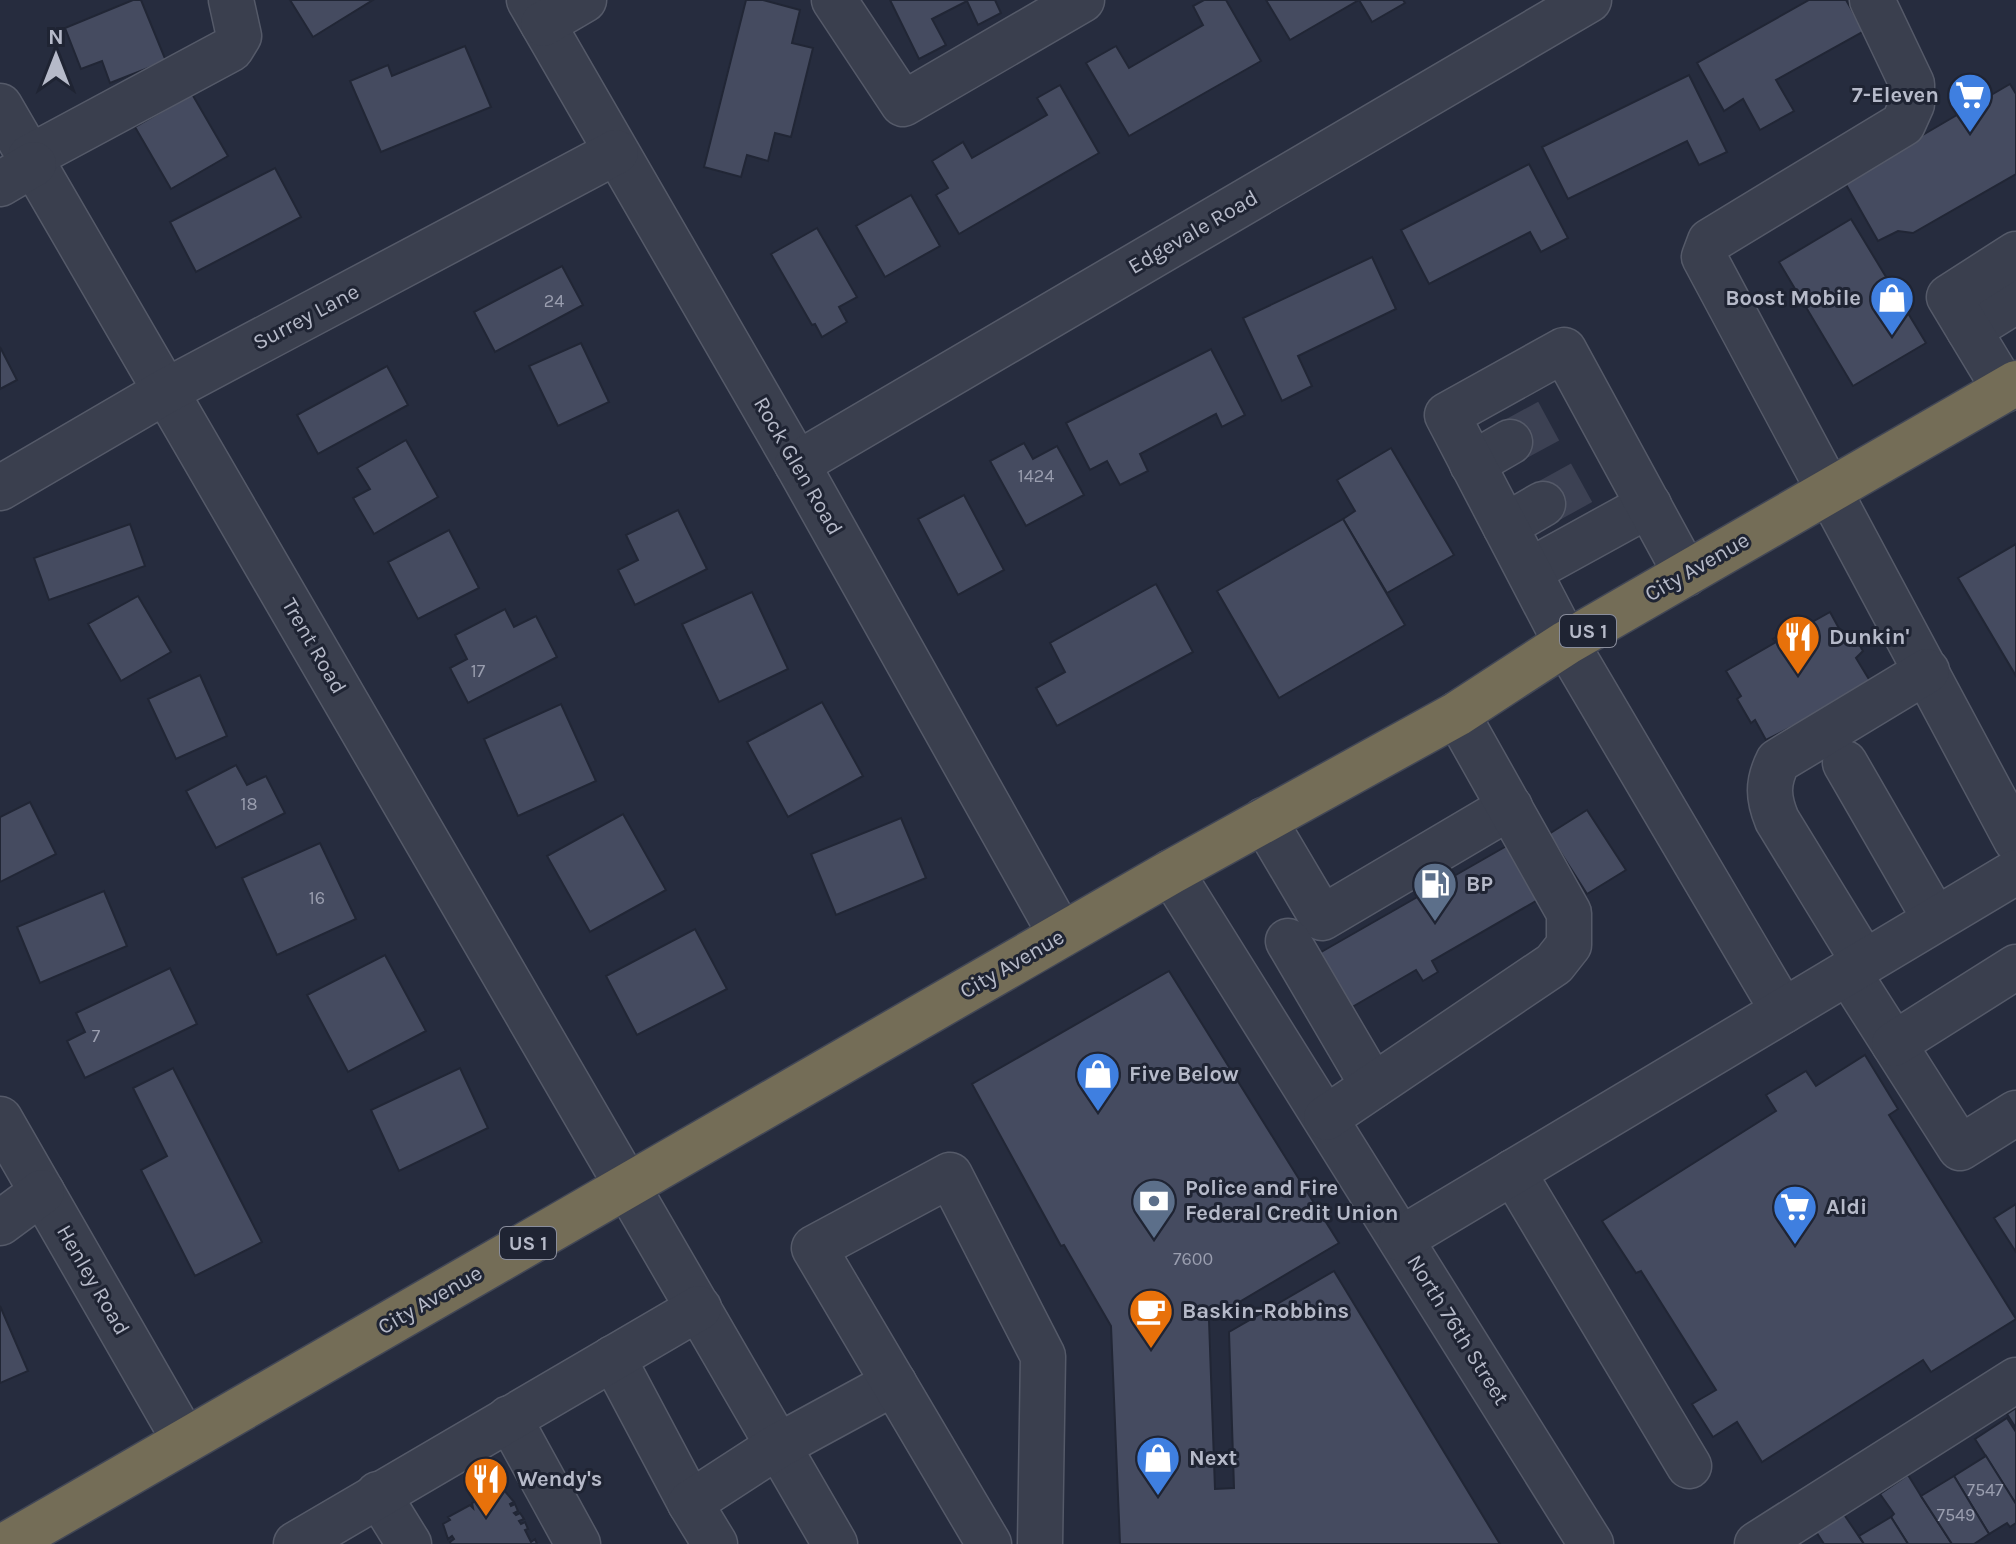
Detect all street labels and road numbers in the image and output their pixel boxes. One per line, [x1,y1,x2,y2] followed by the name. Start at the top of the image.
[1123,184,1263,280] street label: Edgevale Road
[249,278,363,356] street label: Surrey Lane
[748,392,848,540] street label: Rock Glen Road
[1640,527,1754,607] street label: City Avenue
[276,594,352,698] street label: Trent Road
[1560,615,1616,647] road number: US 1
[955,924,1069,1004] street label: City Avenue
[51,1220,135,1340] street label: Henley Road
[500,1227,556,1259] road number: US 1
[1401,1250,1515,1410] street label: North 76th Street
[373,1260,487,1340] street label: City Avenue

